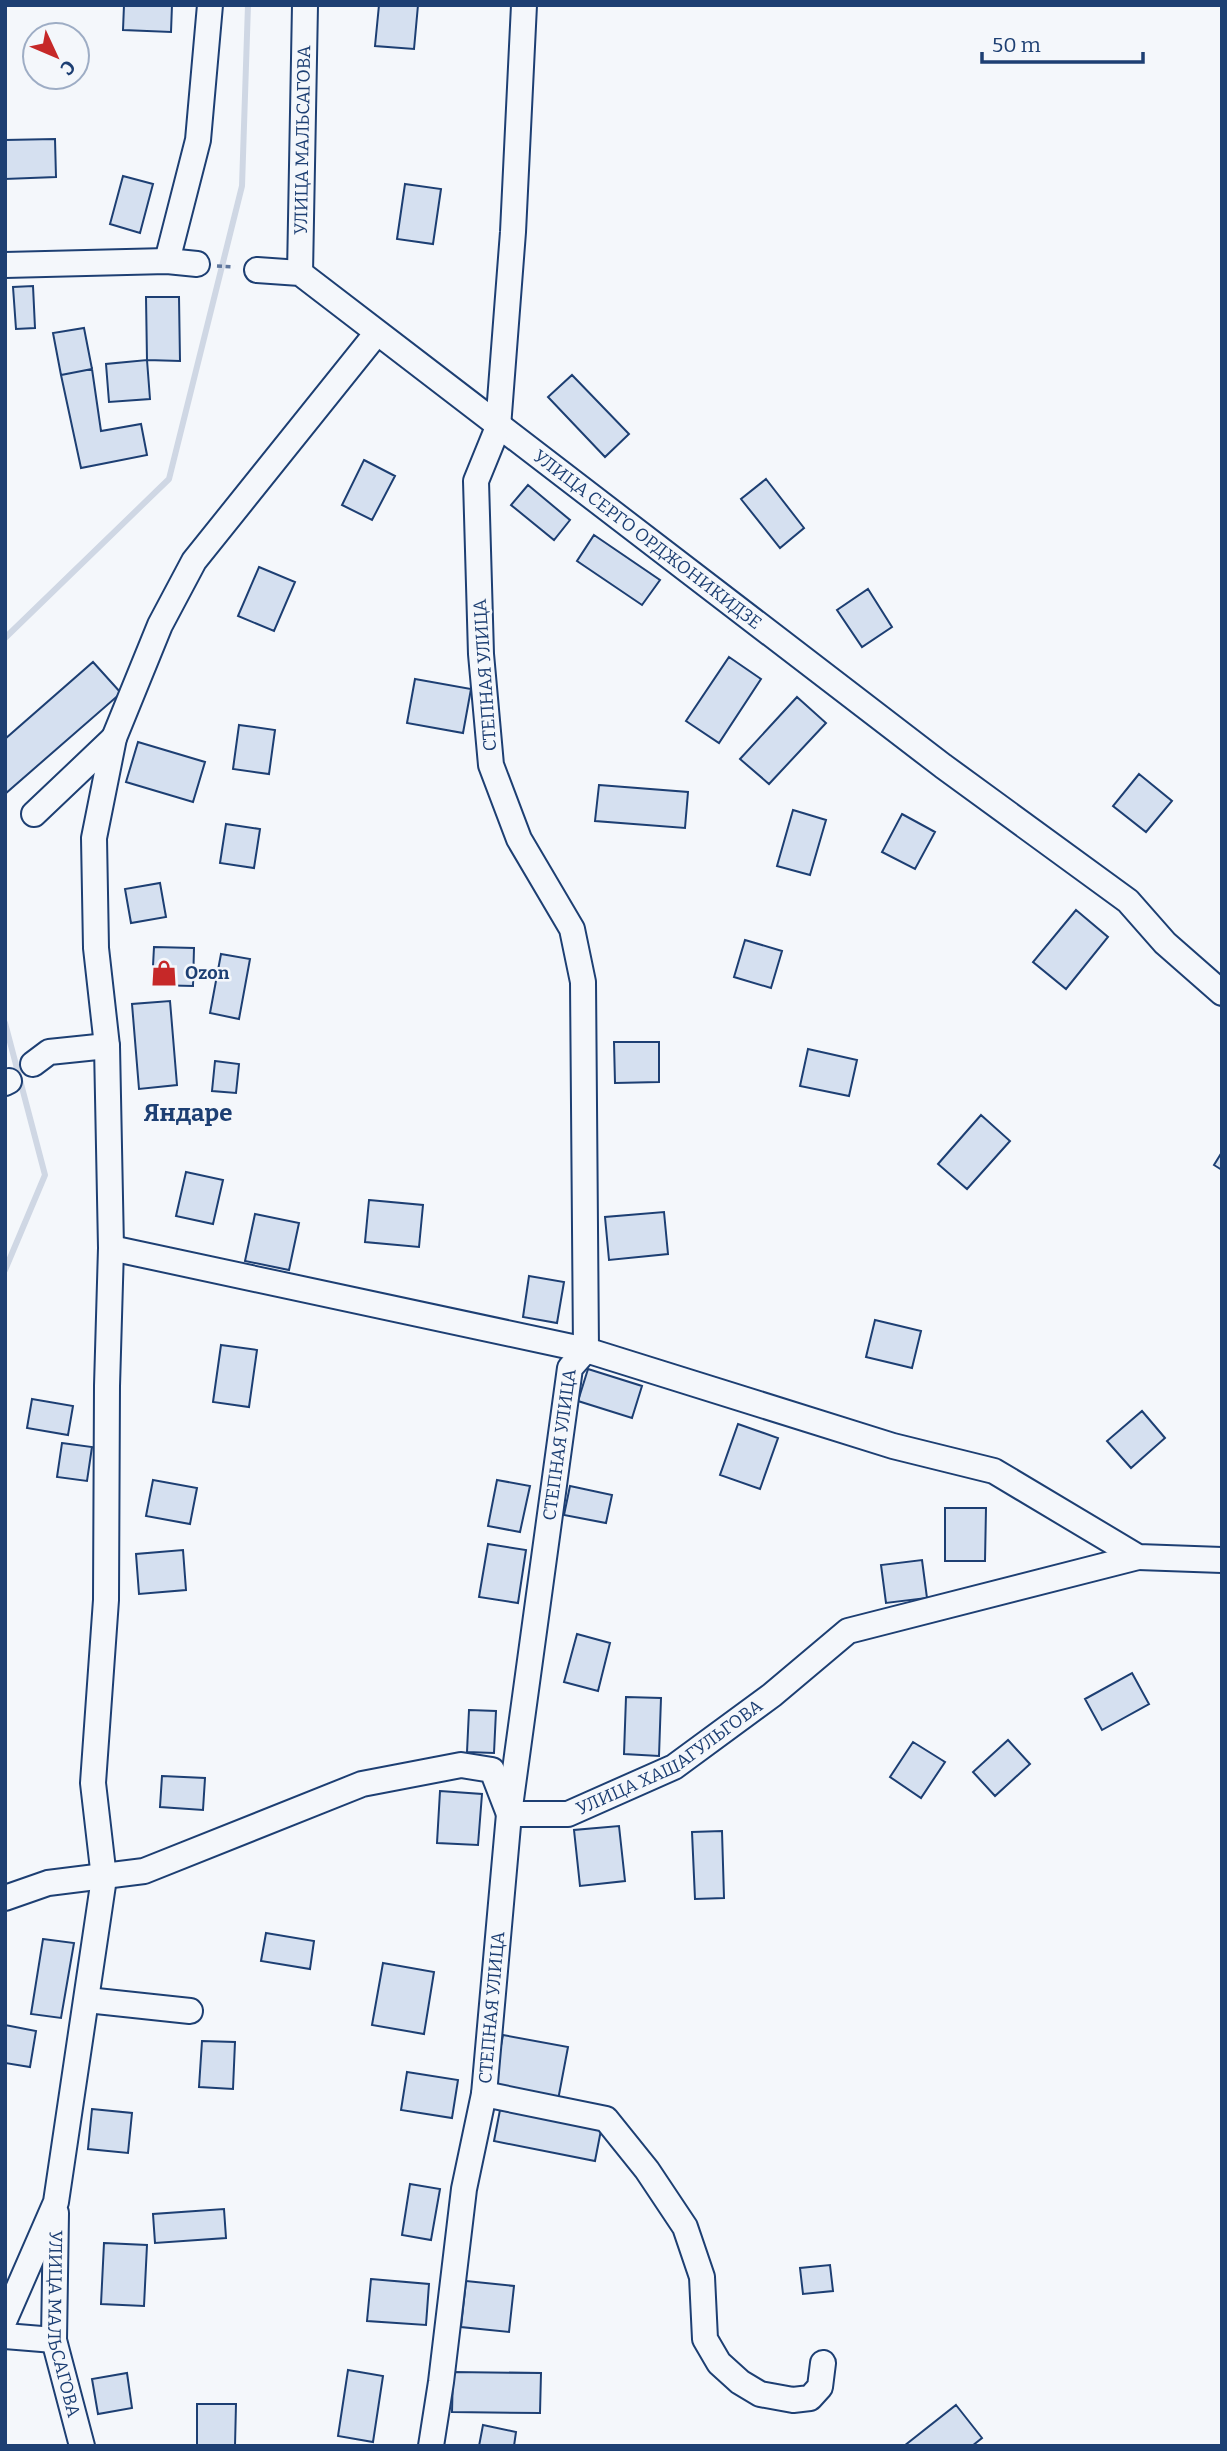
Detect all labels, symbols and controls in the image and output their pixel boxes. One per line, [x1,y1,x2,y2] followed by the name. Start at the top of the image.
[21,21,91,91] north arrow
[982,21,1143,65] scale bar
[992,32,1041,58] text: 50 m
[290,45,315,235] street label: УЛИЦА МАЛЬСАГОВА
[55,55,80,80] text: С
[529,445,766,634] street label: УЛИЦА СЕРГО ОРДЖОНИКИДЗЕ
[469,598,501,752] street label: СТЕПНАЯ УЛИЦА
[149,958,179,988] shop icon: Ozon
[185,962,230,984] place label: Ozon
[144,1099,232,1127] district label: Яндаре
[538,1367,581,1522] street label: СТЕПНАЯ УЛИЦА
[573,1695,767,1820] street label: УЛИЦА ХАШАГУЛЬГОВА
[474,1930,509,2085] street label: СТЕПНАЯ УЛИЦА
[43,2230,85,2420] street label: УЛИЦА МАЛЬСАГОВА

